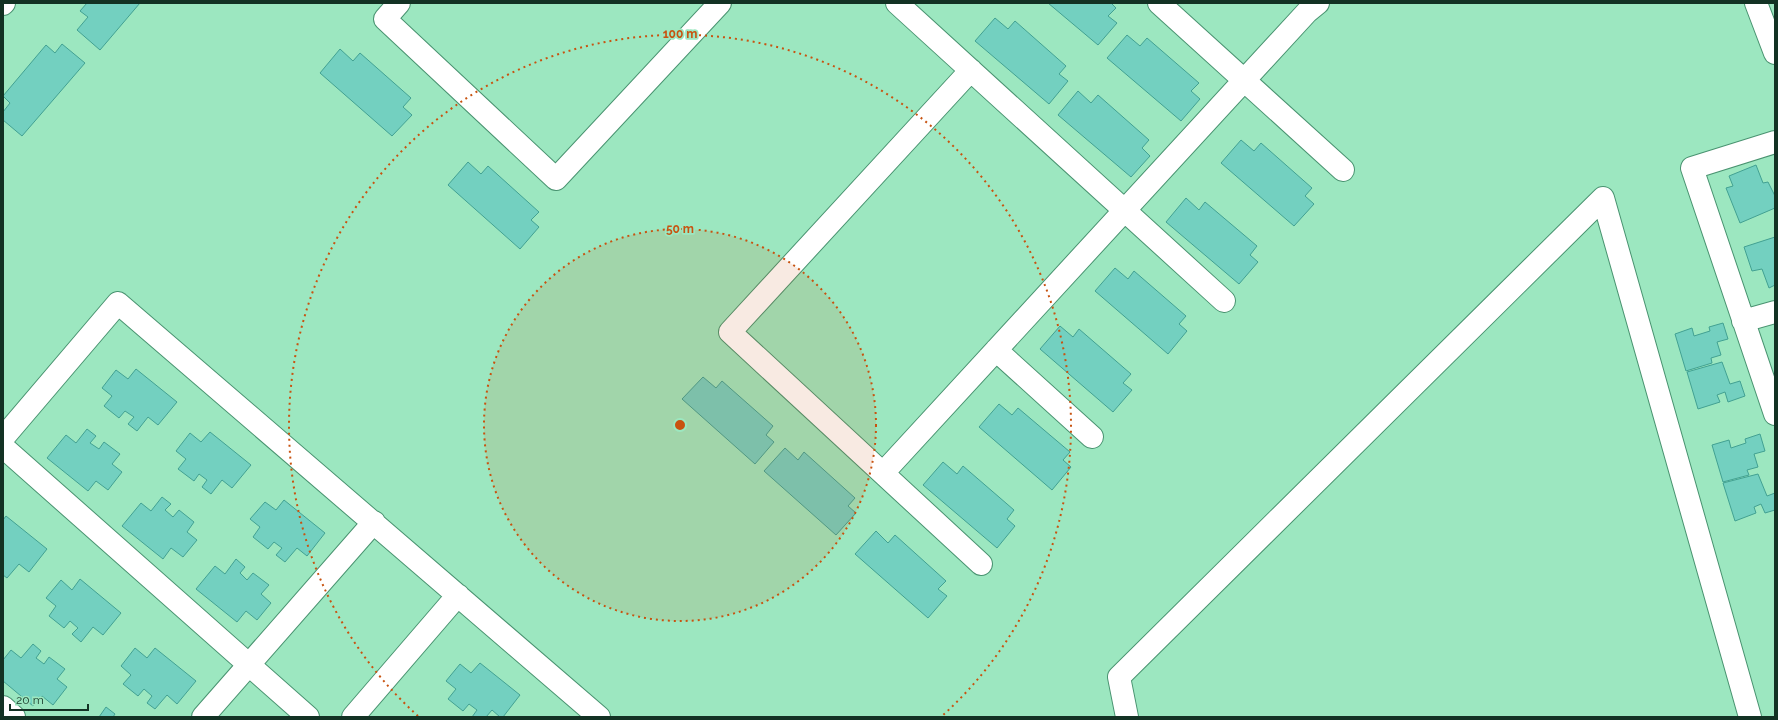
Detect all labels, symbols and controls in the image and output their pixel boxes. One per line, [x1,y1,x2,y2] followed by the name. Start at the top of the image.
[663,27,697,41] text: 100 m
[666,222,694,236] text: 50 m
[673,418,687,432] centre of rings
[10,686,88,712] scale bar
[16,693,44,707] text: 20 m

